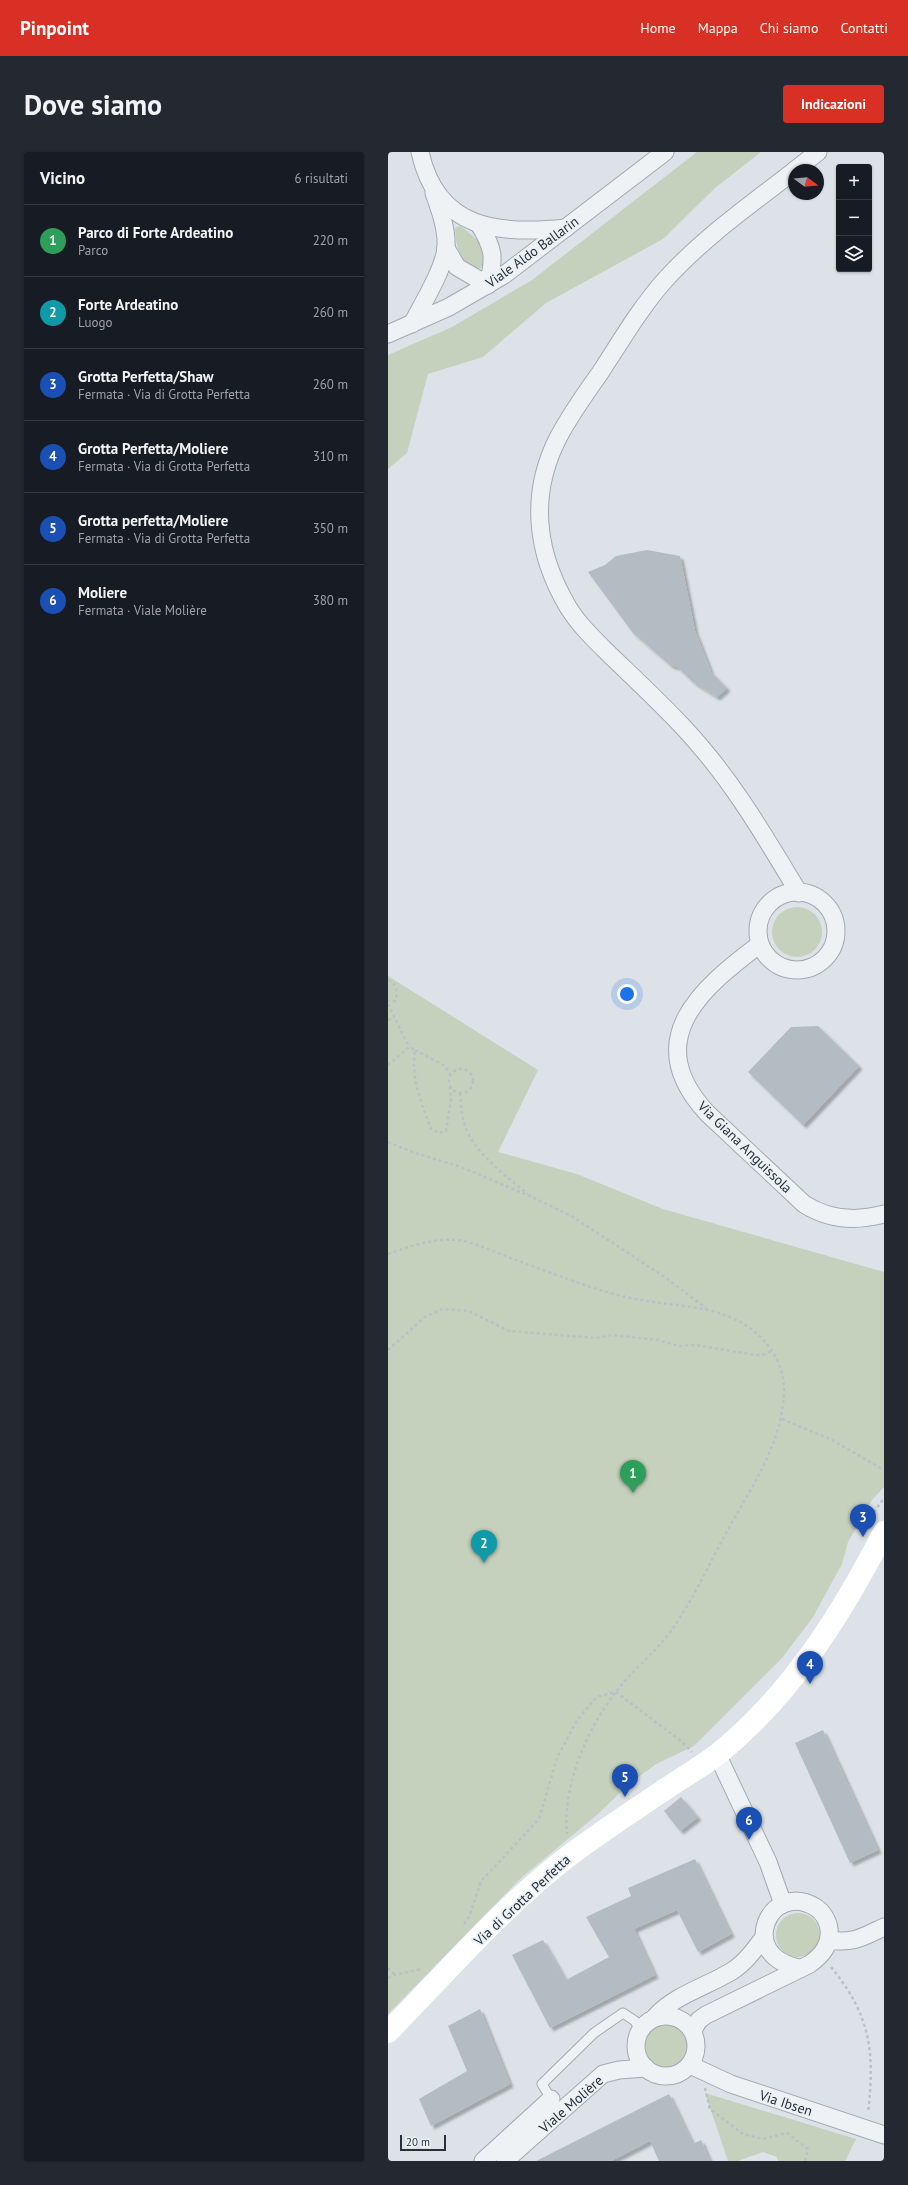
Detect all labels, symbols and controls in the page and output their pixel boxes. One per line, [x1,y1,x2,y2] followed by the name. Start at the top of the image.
[20,16,89,40] text: Pinpoint
[640,19,676,37] text: Home
[698,19,738,37] text: Mappa
[760,19,818,37] text: Chi siamo
[840,19,888,37] text: Contatti
[783,85,884,123] button: Indicazioni
[24,86,162,123] text: Dove siamo
[788,164,824,200] north arrow
[836,164,872,272] map controls
[836,164,872,200] button: +
[40,167,85,189] text: Vicino
[295,170,348,187] text: 6 risultati
[836,200,872,236] button: −
[481,212,582,292] street label: Viale Aldo Ballarin
[78,223,233,242] text: Parco di Forte Ardeatino
[49,232,57,249] text: 1
[313,232,348,249] text: 220 m
[836,236,872,272] button: layers
[78,242,108,259] text: Parco
[78,295,178,314] text: Forte Ardeatino
[49,304,57,321] text: 2
[313,304,348,321] text: 260 m
[78,314,112,331] text: Luogo
[78,367,214,386] text: Grotta Perfetta/Shaw
[49,376,57,393] text: 3
[313,376,348,393] text: 260 m
[78,386,250,403] text: Fermata · Via di Grotta Perfetta
[78,439,228,458] text: Grotta Perfetta/Moliere
[49,448,57,465] text: 4
[313,448,348,465] text: 310 m
[78,458,250,475] text: Fermata · Via di Grotta Perfetta
[78,511,228,530] text: Grotta perfetta/Moliere
[49,520,57,537] text: 5
[313,520,348,537] text: 350 m
[78,530,250,547] text: Fermata · Via di Grotta Perfetta
[78,583,127,602] text: Moliere
[49,592,57,609] text: 6
[313,592,348,609] text: 380 m
[78,602,207,619] text: Fermata · Viale Molière
[617,984,637,1004] your location
[693,1097,796,1197] street label: Via Giana Anguissola
[620,1460,646,1493] pin: 1
[850,1504,876,1537] pin: 3
[471,1530,497,1563] pin: 2
[797,1651,823,1684] pin: 4
[612,1764,638,1797] pin: 5
[736,1807,762,1840] pin: 6
[469,1851,574,1950] street label: Via di Grotta Perfetta
[535,2071,607,2137] street label: Viale Molière
[756,2086,815,2120] street label: Via Ibsen
[400,2133,446,2152] scale bar
[406,2135,430,2149] text: 20 m

